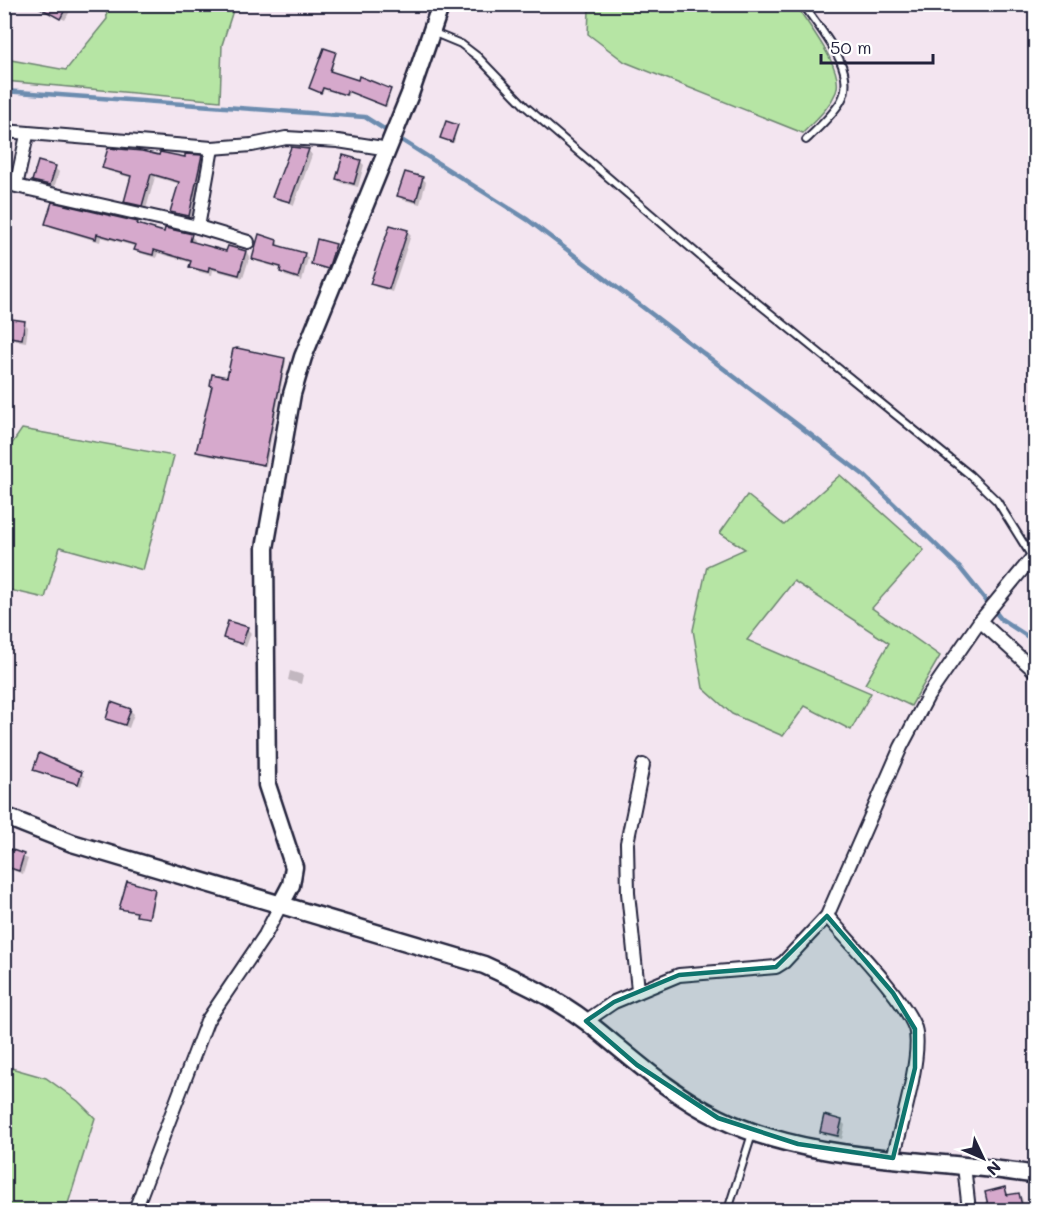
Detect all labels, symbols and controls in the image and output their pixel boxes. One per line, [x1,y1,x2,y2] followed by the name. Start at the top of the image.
[821,27,934,65] scale bar
[830,35,872,59] text: 50 m
[953,1128,1013,1188] north arrow
[982,1157,1006,1180] text: N

